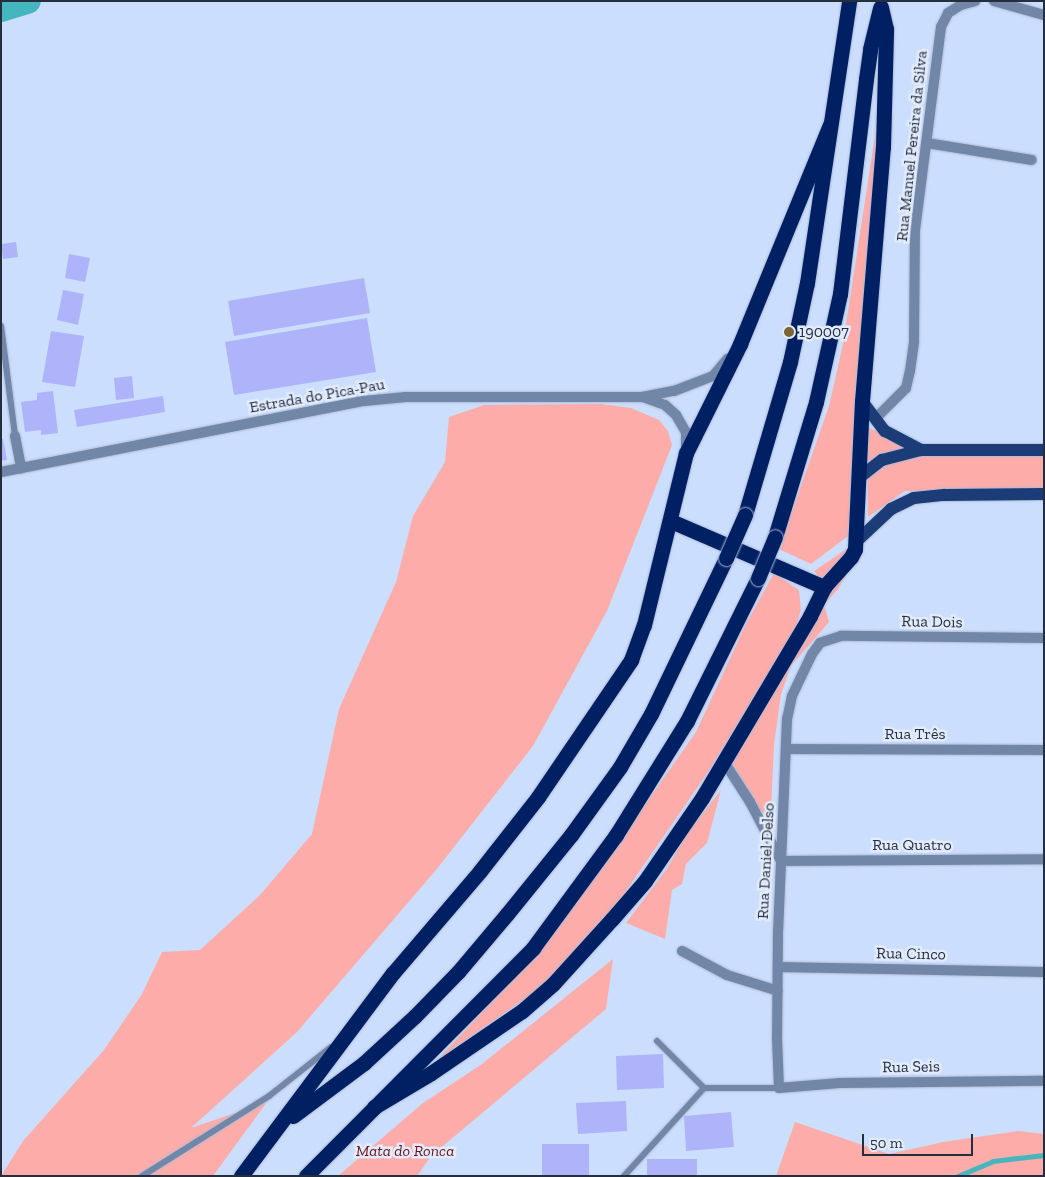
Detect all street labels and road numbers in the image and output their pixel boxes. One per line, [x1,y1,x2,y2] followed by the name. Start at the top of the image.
[892,50,932,242] street label: Rua Manuel Pereira da Silva
[248,375,386,417] street label: Estrada do Pica-Pau
[901,612,963,632] street label: Rua Dois
[884,724,946,744] street label: Rua Três
[753,802,779,920] street label: Rua Daniel Delso
[872,835,952,855] street label: Rua Quatro
[876,944,946,964] street label: Rua Cinco
[882,1057,940,1077] street label: Rua Seis

